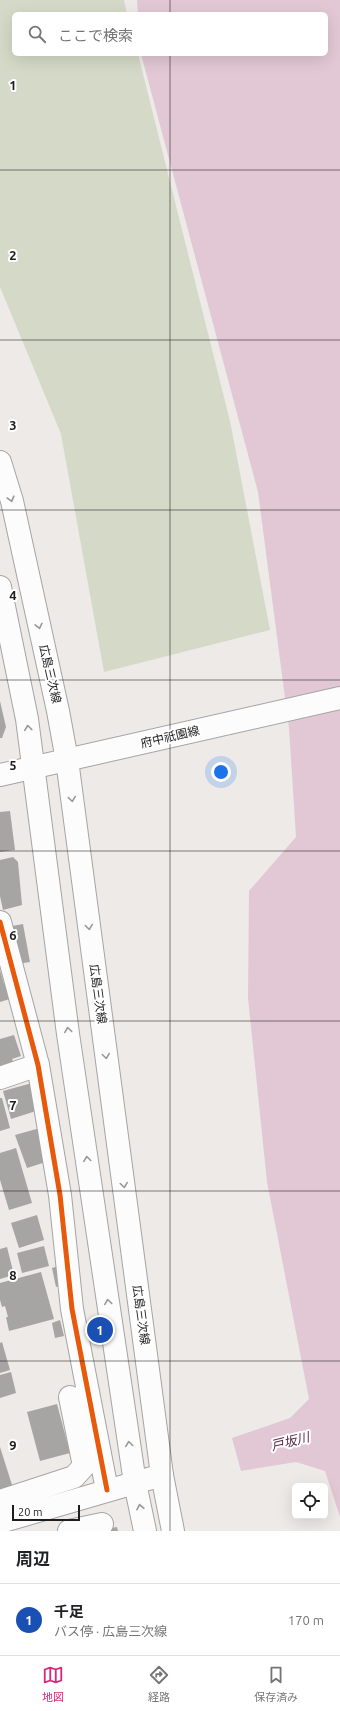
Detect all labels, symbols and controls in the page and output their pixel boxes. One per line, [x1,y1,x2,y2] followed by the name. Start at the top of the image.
[12,12,328,56] search box
[26,23,48,45] icon: search
[58,27,133,44] text: ここで検索
[9,78,17,92] text: 1
[9,248,17,262] text: 2
[9,418,17,432] text: 3
[6,496,15,503] one-way arrow
[9,588,17,602] text: 4
[35,623,43,629] one-way arrow
[37,643,64,705] street label: 広島三次線
[139,723,201,750] street label: 府中祇園線
[24,725,33,731] one-way arrow
[9,758,17,772] text: 5
[211,762,231,782] your location
[67,796,76,802] one-way arrow
[84,924,93,931] one-way arrow
[9,928,17,942] text: 6
[88,963,109,1025] street label: 広島三次線
[64,1027,73,1034] one-way arrow
[101,1053,110,1059] one-way arrow
[9,1098,17,1112] text: 7
[83,1156,92,1162] one-way arrow
[119,1182,128,1188] one-way arrow
[9,1268,17,1282] text: 8
[131,1284,152,1346] street label: 広島三次線
[104,1298,113,1305] one-way arrow
[87,1315,113,1345] pin: 1
[269,1429,313,1453] water label: 戸坂川
[9,1438,17,1452] text: 9
[125,1441,134,1447] one-way arrow
[292,1483,328,1519] map controls
[292,1483,328,1519] button: locate
[12,1503,80,1522] scale bar
[136,1504,144,1510] one-way arrow
[18,1506,42,1518] text: 20 m
[16,1549,50,1568] text: 周辺
[54,1603,84,1620] text: 千足
[25,1613,33,1627] text: 1
[288,1613,324,1627] text: 170 m
[54,1624,167,1638] text: バス停 · 広島三次線
[42,1664,64,1704] tab: 地図
[148,1664,170,1704] tab: 経路
[254,1664,298,1704] tab: 保存済み

